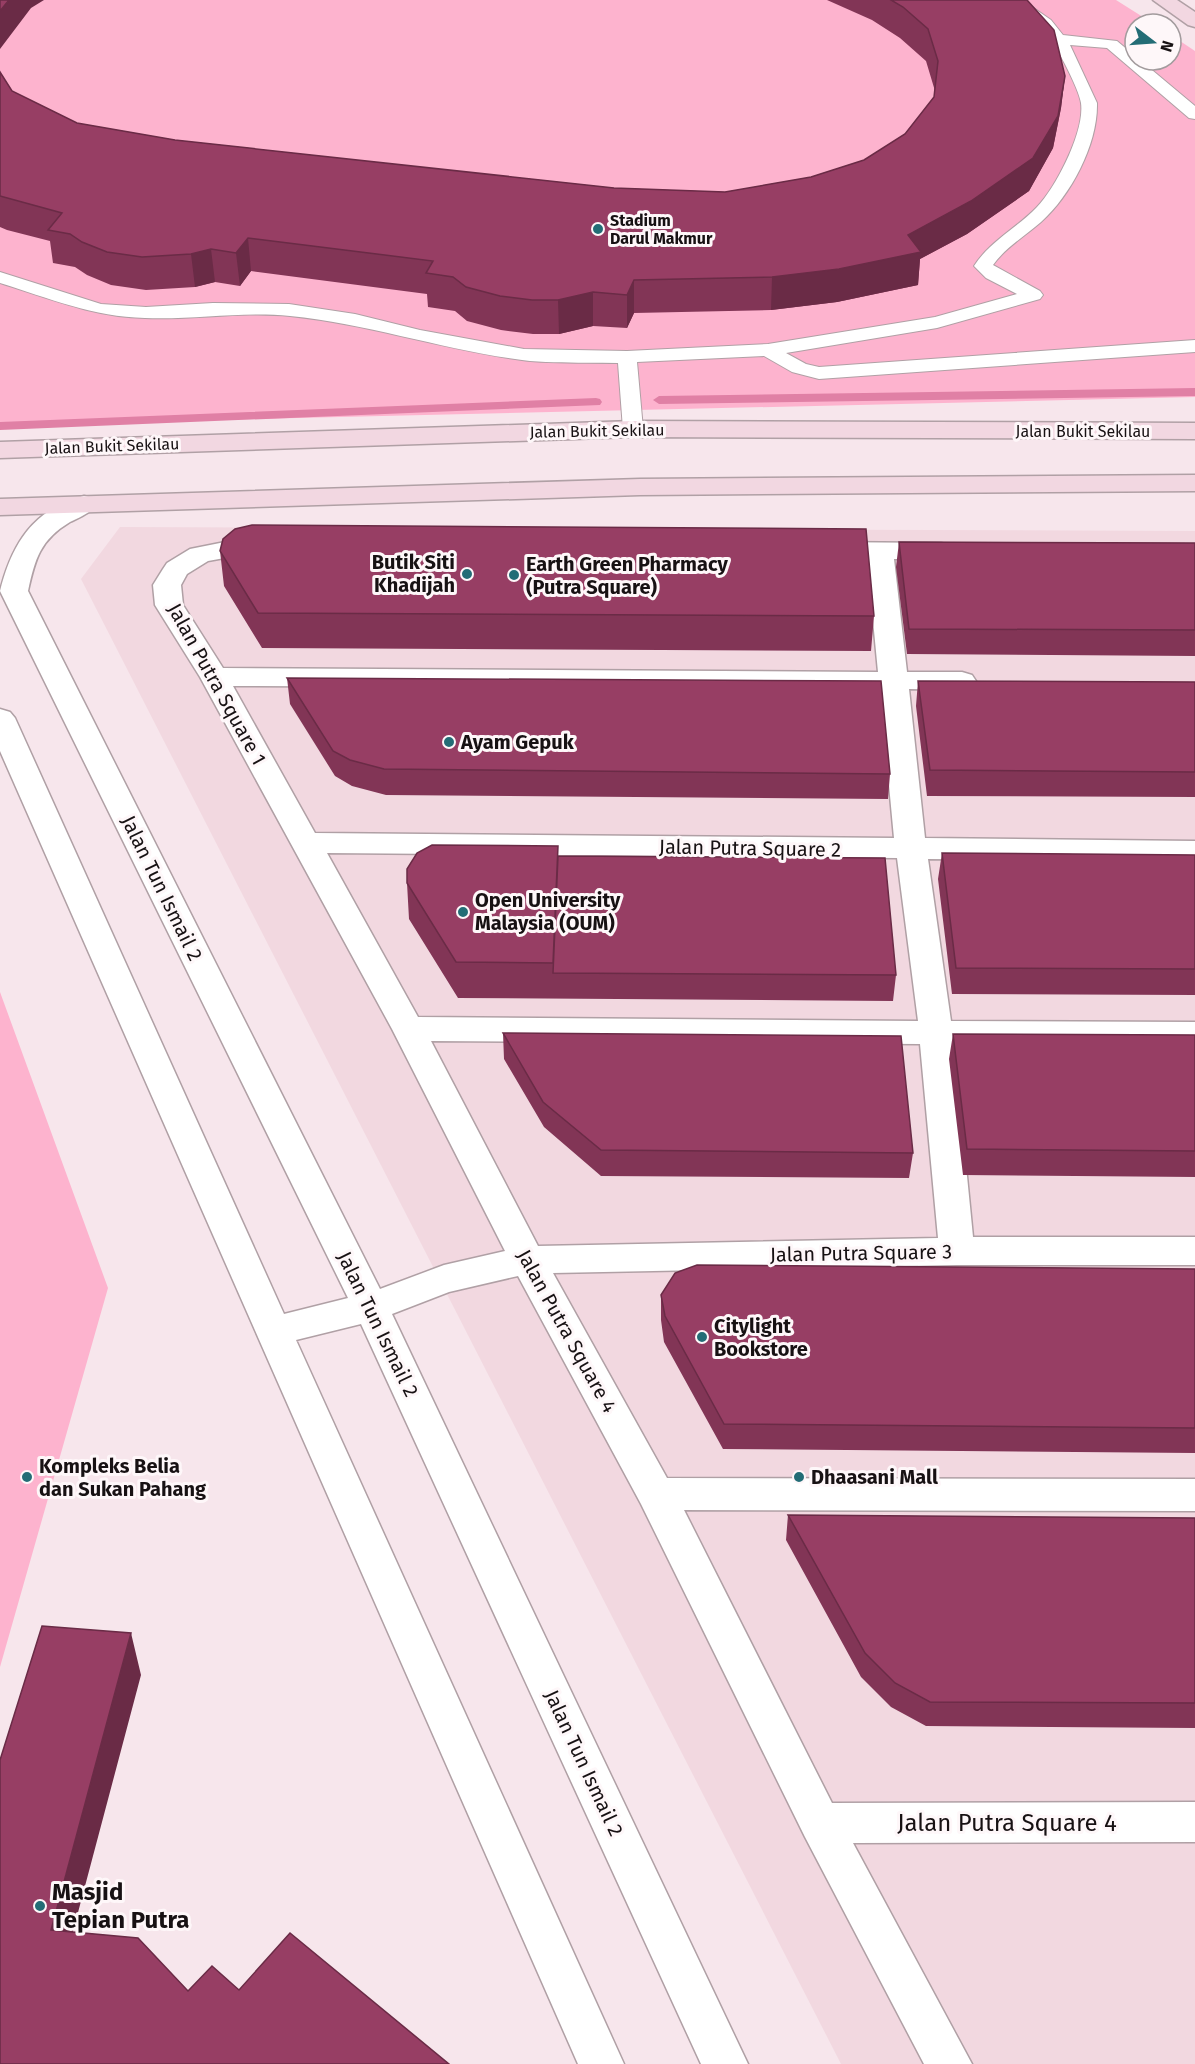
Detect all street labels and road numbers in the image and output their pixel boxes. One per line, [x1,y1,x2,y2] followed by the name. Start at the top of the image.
[529,420,665,442] street label: Jalan Bukit Sekilau
[1016,422,1150,441] street label: Jalan Bukit Sekilau
[44,434,180,458] street label: Jalan Bukit Sekilau
[163,599,271,769] street label: Jalan Putra Square 1
[116,811,208,965] street label: Jalan Tun Ismail 2
[659,834,841,862] street label: Jalan Putra Square 2
[770,1239,952,1267] street label: Jalan Putra Square 3
[512,1245,622,1417] street label: Jalan Putra Square 4
[332,1247,424,1401] street label: Jalan Tun Ismail 2
[540,1686,628,1840] street label: Jalan Tun Ismail 2
[897,1809,1117,1837] street label: Jalan Putra Square 4

